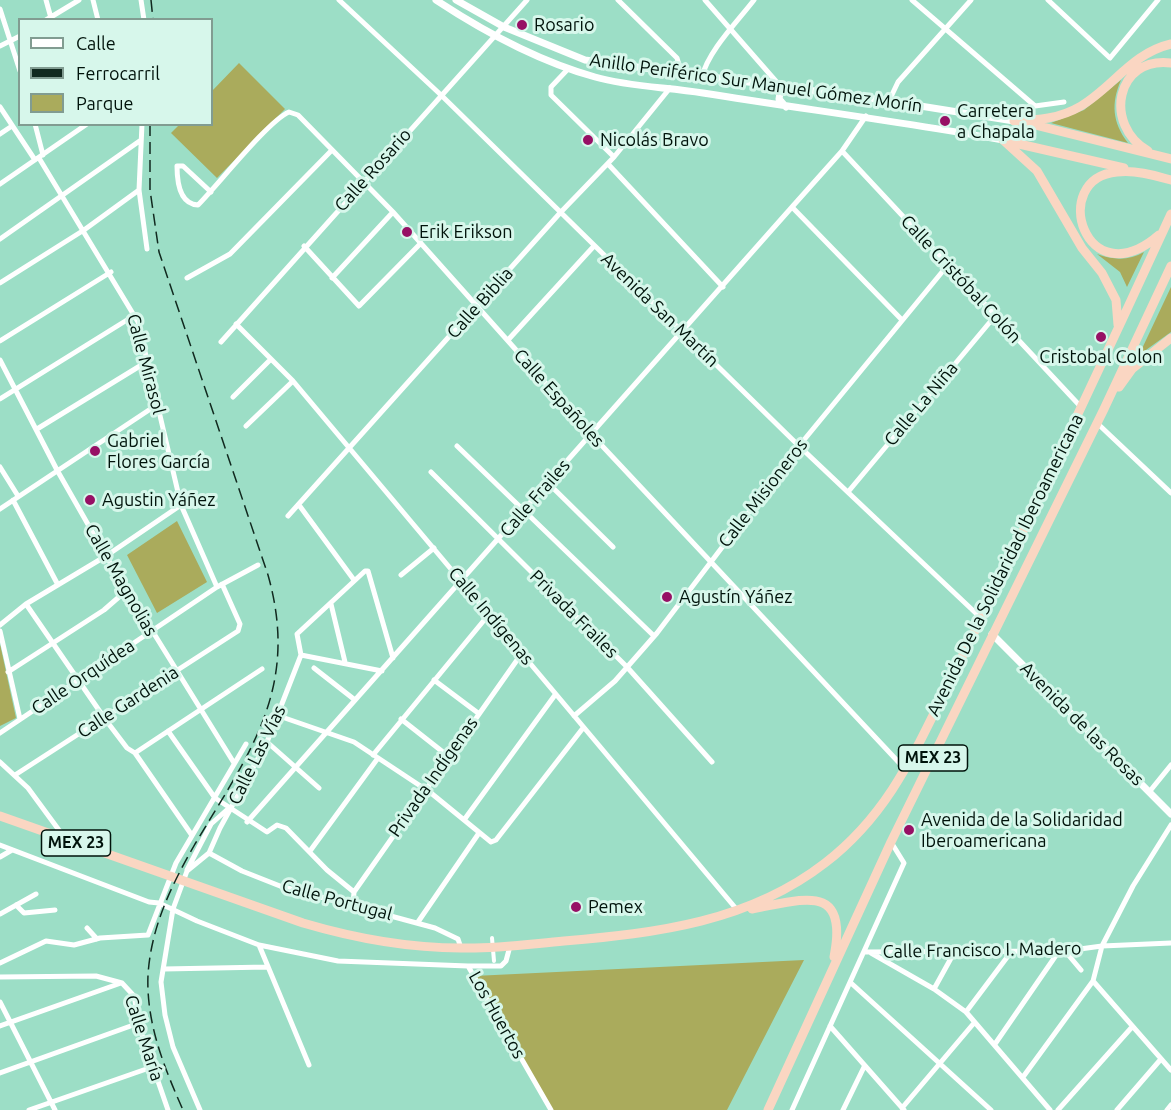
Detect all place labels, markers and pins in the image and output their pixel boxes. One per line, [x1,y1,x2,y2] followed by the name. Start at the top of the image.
[534,14,594,36] place label: Rosario
[515,18,529,32] marker: Rosario
[957,100,1035,142] place label: Carretera a Chapala
[938,114,952,128] marker: Carretera a Chapala
[600,129,709,151] place label: Nicolás Bravo
[581,133,595,147] marker: Nicolás Bravo
[419,221,513,243] place label: Erik Erikson
[400,225,414,239] marker: Erik Erikson
[1094,330,1108,344] marker: Cristobal Colon
[1039,346,1163,368] place label: Cristobal Colon
[107,430,210,472] place label: Gabriel Flores García
[88,444,102,458] marker: Gabriel Flores García
[102,489,216,511] place label: Agustin Yáñez
[83,493,97,507] marker: Agustin Yáñez
[679,586,793,608] place label: Agustín Yáñez
[660,590,674,604] marker: Agustín Yáñez
[921,809,1123,852] place label: Avenida de la Solidaridad Iberoamericana
[902,823,916,837] marker: Avenida de la Solidaridad Iberoamericana
[588,896,643,918] place label: Pemex
[569,900,583,914] marker: Pemex

